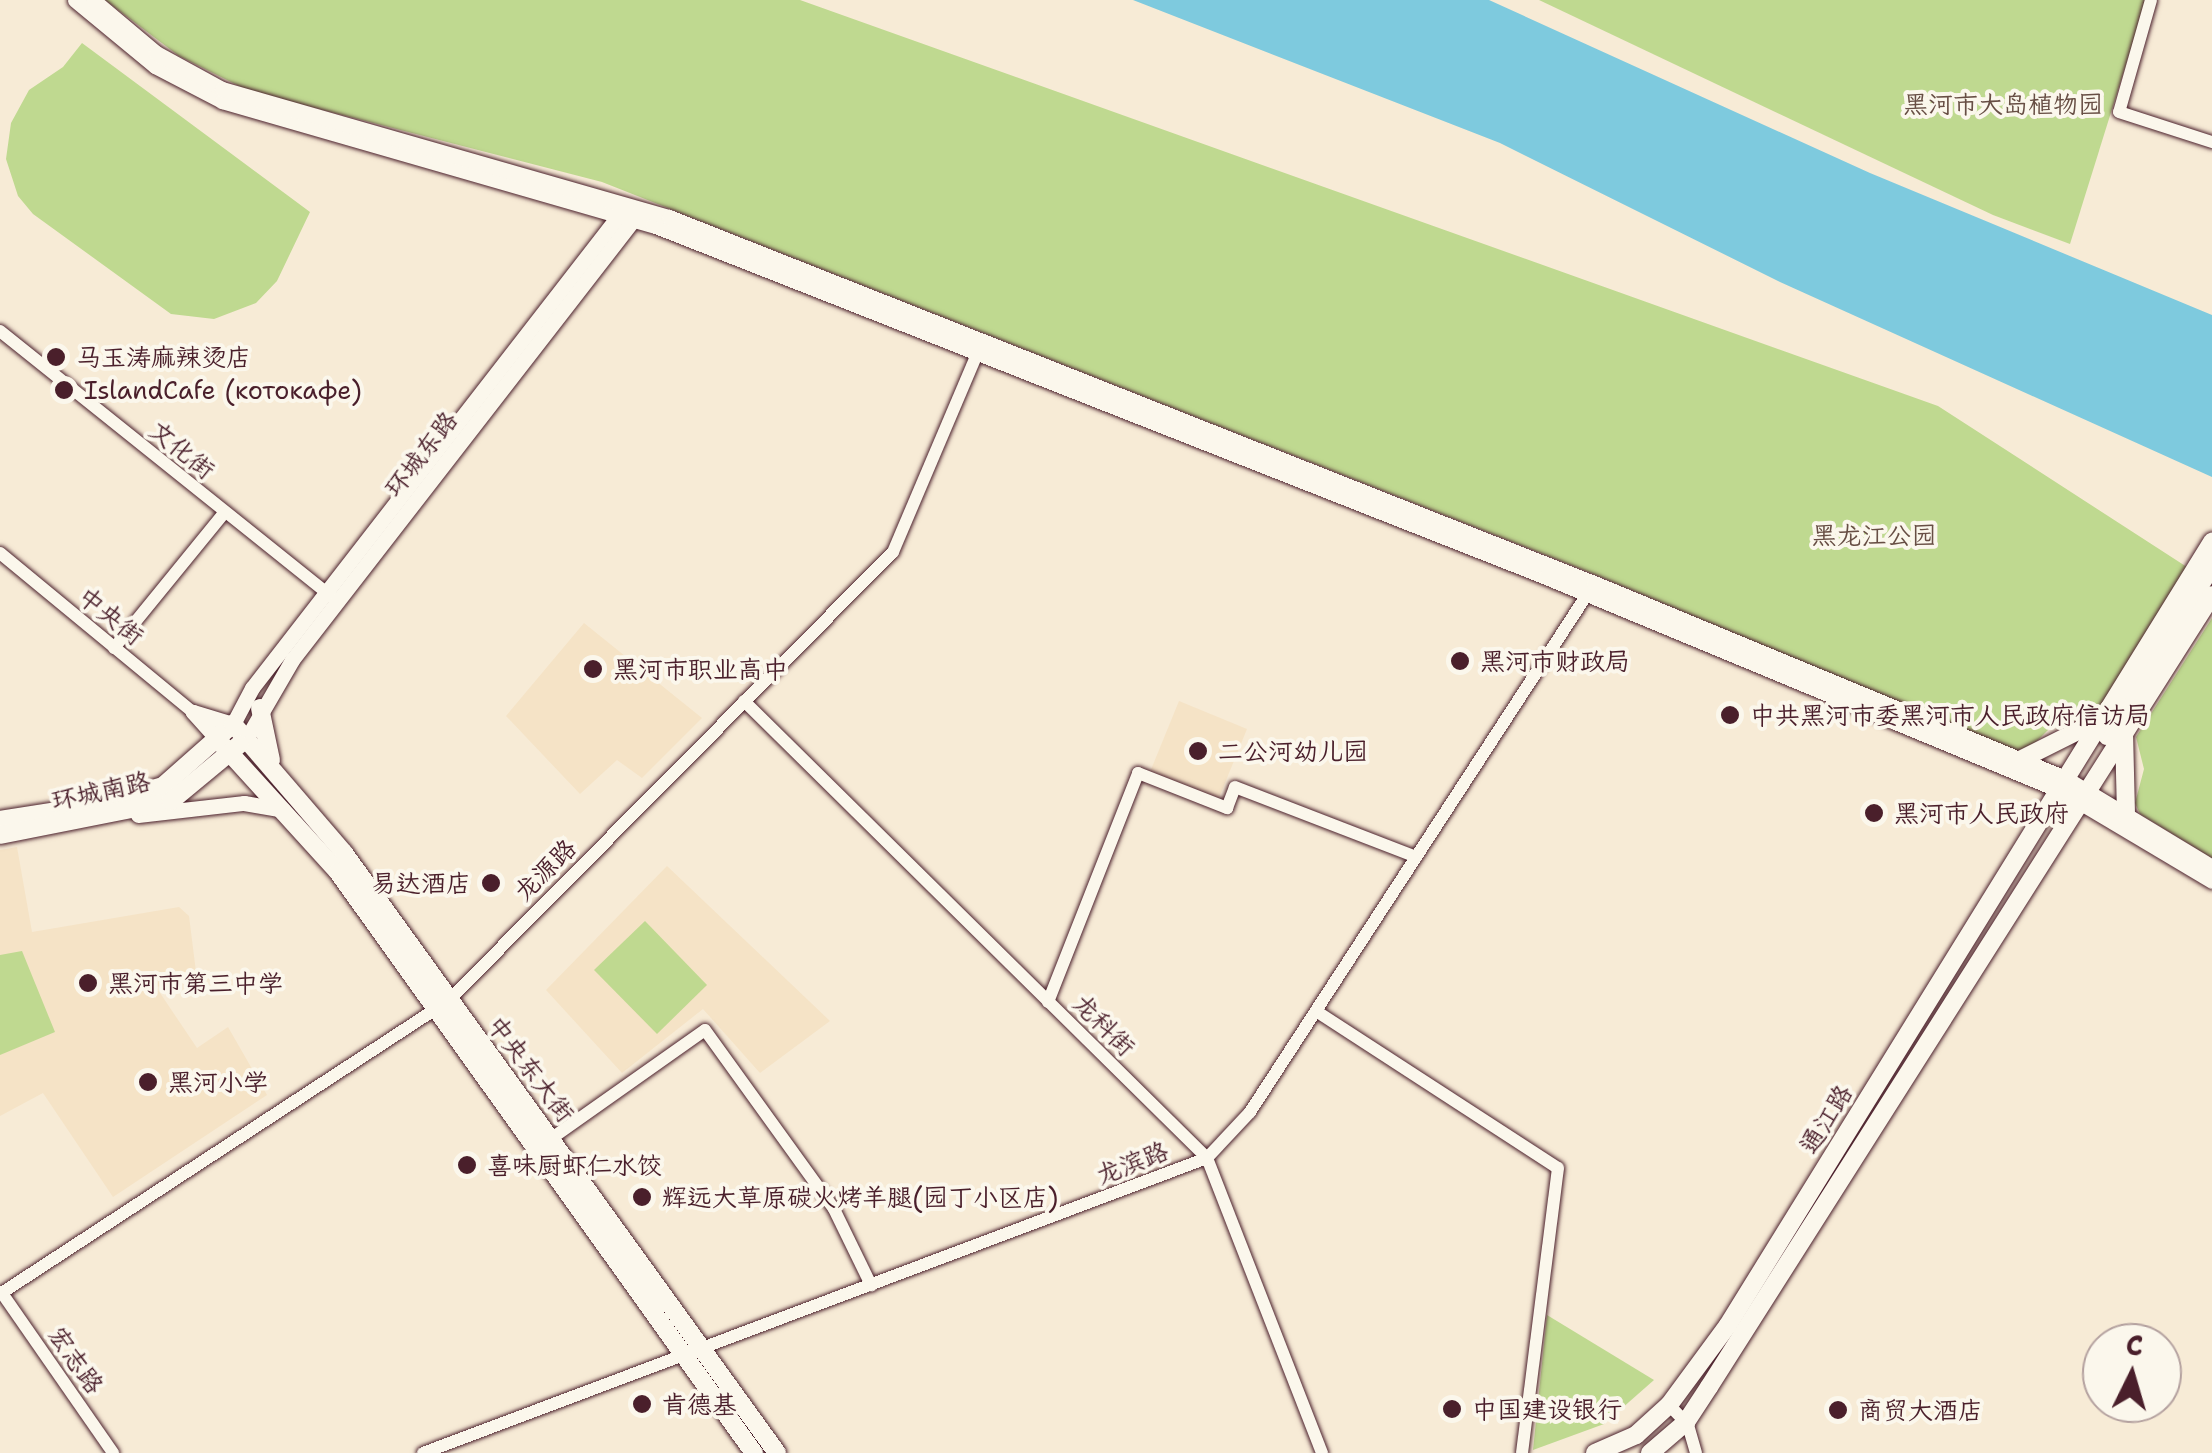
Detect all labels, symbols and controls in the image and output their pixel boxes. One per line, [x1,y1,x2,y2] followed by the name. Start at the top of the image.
[1903,89,2103,119] park label: 黑河市大岛植物园
[76,342,251,372] place label: 马玉涛麻辣烫店
[45,346,67,368] marker: 马玉涛麻辣烫店
[84,375,357,405] place label: IslandCafe (котокафе)
[53,379,75,401] marker: IslandCafe (котокафе)
[378,405,464,503] street label: 环城东路
[143,415,221,485] street label: 文化街
[1812,520,1936,550] park label: 黑龙江公园
[72,581,150,651] street label: 中央街
[1480,646,1630,676] place label: 黑河市财政局
[1449,650,1471,672] marker: 黑河市财政局
[613,654,788,684] place label: 黑河市职业高中
[582,658,604,680] marker: 黑河市职业高中
[1750,700,2150,730] place label: 中共黑河市委黑河市人民政府信访局
[1719,704,1741,726] marker: 中共黑河市委黑河市人民政府信访局
[1218,736,1368,766] place label: 二公河幼儿园
[1187,740,1209,762] marker: 二公河幼儿园
[49,766,153,816] street label: 环城南路
[1894,798,2069,828] place label: 黑河市人民政府
[1863,802,1885,824] marker: 黑河市人民政府
[508,833,582,907] street label: 龙源路
[371,868,471,898] place label: 易达酒店
[480,872,502,894] marker: 易达酒店
[108,968,283,998] place label: 黑河市第三中学
[77,972,99,994] marker: 黑河市第三中学
[1067,988,1141,1062] street label: 龙科街
[481,1010,581,1128] street label: 中央东大街
[168,1067,268,1097] place label: 黑河小学
[137,1071,159,1093] marker: 黑河小学
[1793,1079,1859,1159] street label: 通江路
[1092,1136,1172,1190] street label: 龙滨路
[487,1150,662,1180] place label: 喜味厨虾仁水饺
[456,1154,478,1176] marker: 喜味厨虾仁水饺
[662,1182,1058,1212] place label: 辉远大草原碳火烤羊腿(园丁小区店)
[631,1186,653,1208] marker: 辉远大草原碳火烤羊腿(园丁小区店)
[42,1321,110,1399] street label: 宏志路
[2082,1323,2182,1423] north arrow
[2124,1325,2145,1365] text: С
[662,1389,737,1419] place label: 肯德基
[631,1393,653,1415] marker: 肯德基
[1472,1394,1622,1424] place label: 中国建设银行
[1858,1395,1983,1425] place label: 商贸大酒店
[1441,1398,1463,1420] marker: 中国建设银行
[1827,1399,1849,1421] marker: 商贸大酒店

